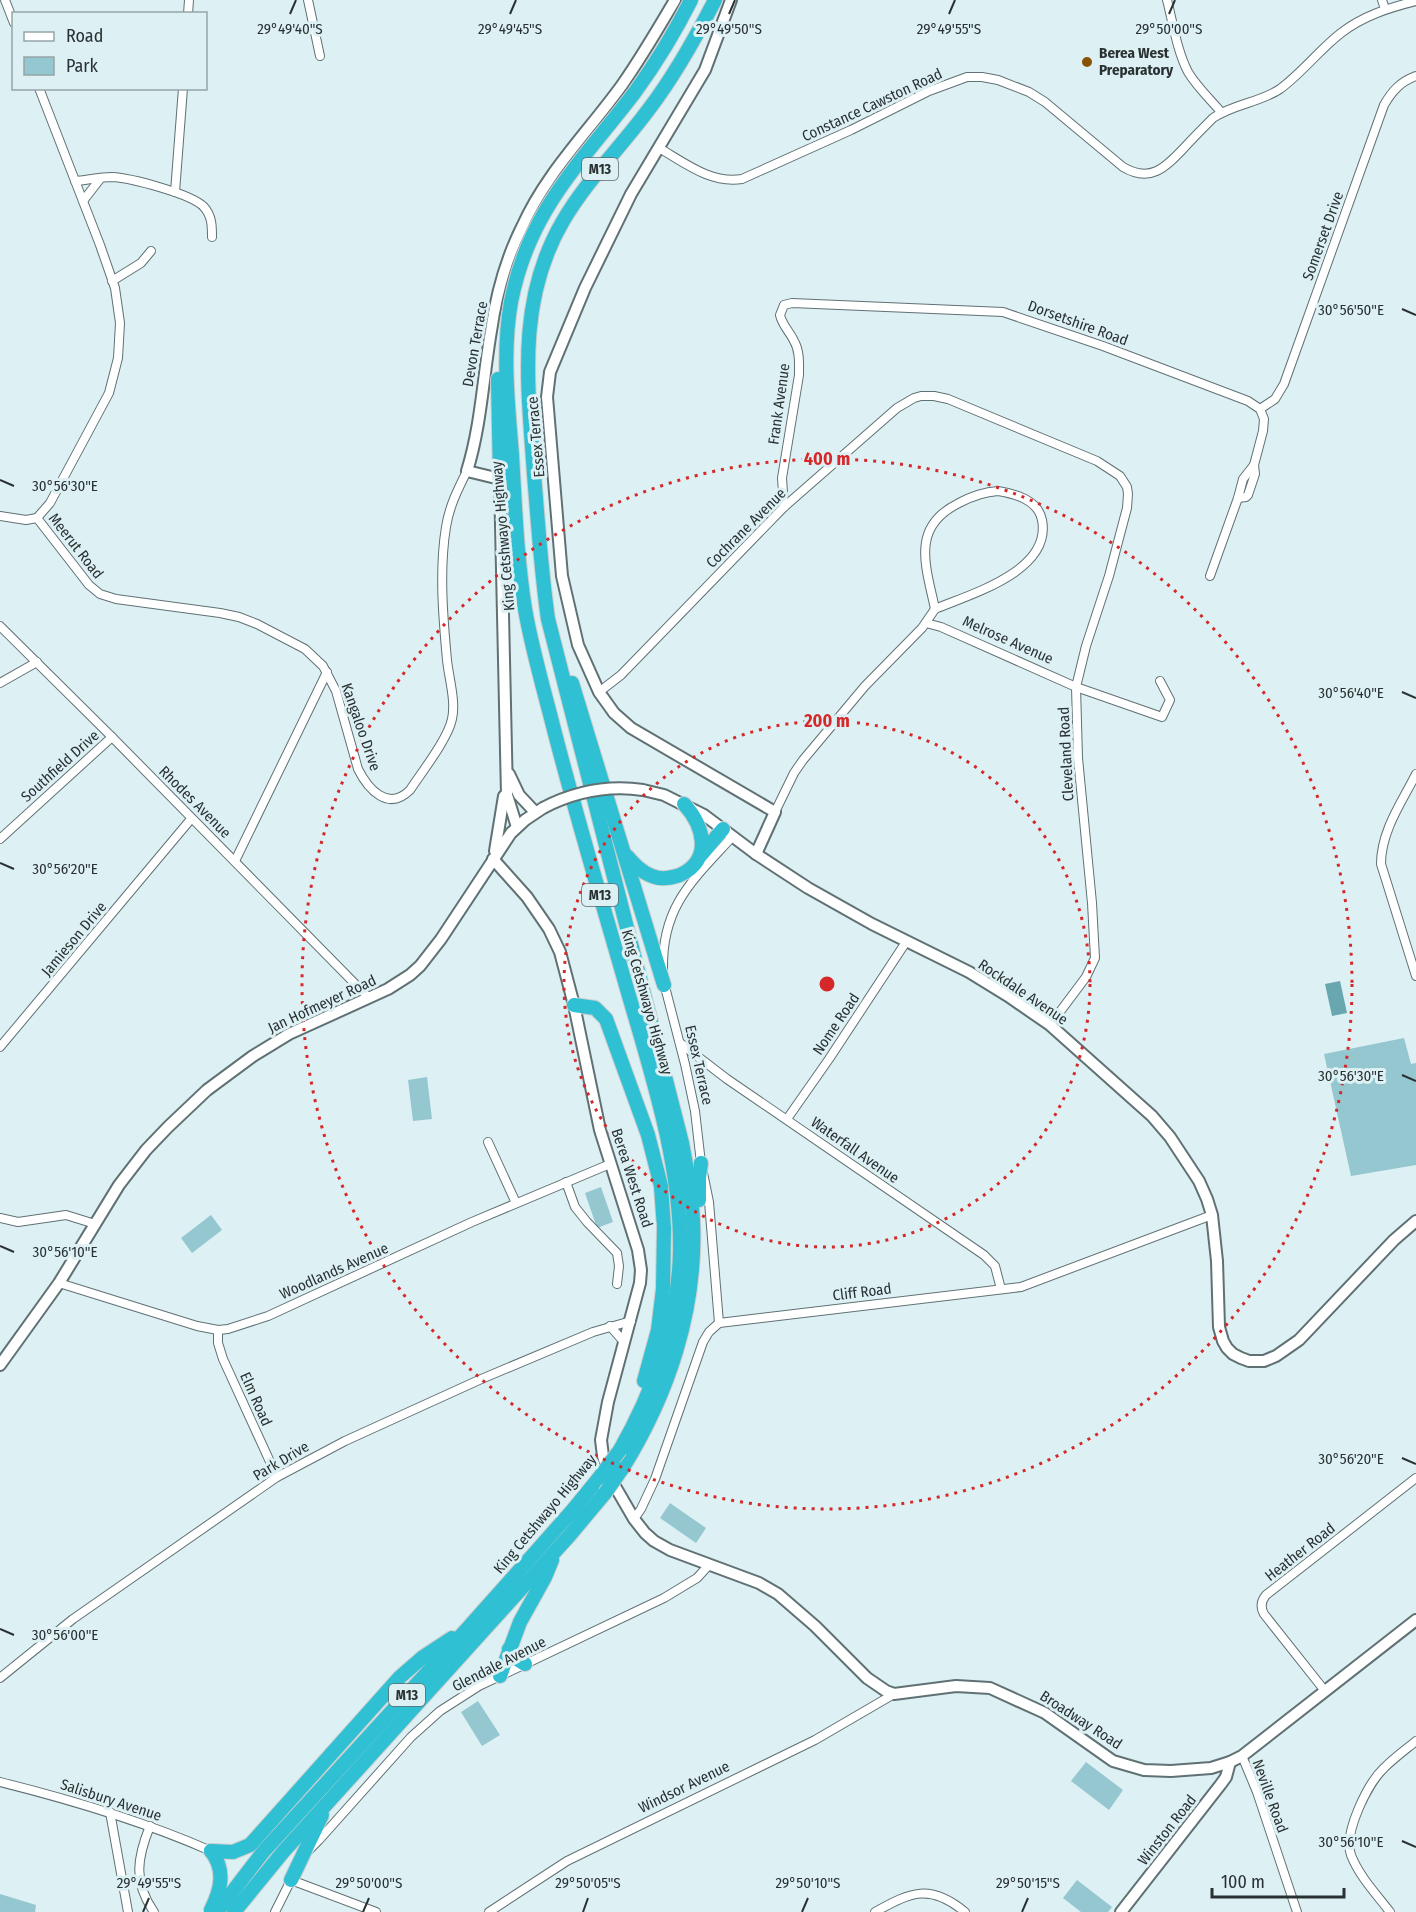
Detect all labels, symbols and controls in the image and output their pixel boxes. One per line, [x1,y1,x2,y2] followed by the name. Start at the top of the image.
[12,12,207,90] legend
[257,20,323,38] text: 29°49'40"S
[478,20,542,38] text: 29°49'45"S
[696,20,762,38] text: 29°49'50"S
[917,20,981,38] text: 29°49'55"S
[1136,20,1202,38] text: 29°50'00"S
[66,25,103,47] text: Road
[1099,44,1174,79] place label: Berea West Preparatory
[66,55,99,77] text: Park
[1080,55,1094,69] marker: Berea West Preparatory
[799,65,945,145] street label: Constance Cawston Road
[582,158,618,180] road number: M13
[1299,189,1347,283] street label: Somerset Drive
[1025,297,1131,349] street label: Dorsetshire Road
[459,300,491,388] street label: Devon Terrace
[1318,301,1384,319] text: 30°56'50"E
[764,362,794,446] street label: Frank Avenue
[523,396,549,478] street label: Essex Terrace
[804,448,850,470] text: 400 m
[487,460,519,612] street label: King Cetshwayo Highway
[32,477,98,495] text: 30°56'30"E
[702,484,790,572] street label: Cochrane Avenue
[45,510,107,582] street label: Meerut Road
[960,612,1056,668] street label: Melrose Avenue
[338,681,384,773] street label: Kangaloo Drive
[1318,684,1384,702] text: 30°56'40"E
[1055,706,1077,802] street label: Cleveland Road
[803,710,850,732] text: 200 m
[17,726,103,806] street label: Southfield Drive
[155,762,235,842] street label: Rhodes Avenue
[32,860,98,878] text: 30°56'20"E
[582,884,618,906] road number: M13
[38,898,110,980] street label: Jamieson Drive
[618,927,676,1077] street label: King Cetshwayo Highway
[975,955,1071,1029] street label: Rockdale Avenue
[265,971,379,1037] street label: Jan Hofmeyer Road
[817,974,837,994] centre of rings
[809,990,863,1058] street label: Nome Road
[681,1023,717,1107] street label: Essex Terrace
[1318,1067,1384,1085] text: 30°56'30"E
[807,1113,903,1187] street label: Waterfall Avenue
[608,1126,656,1230] street label: Berea West Road
[277,1239,391,1303] street label: Woodlands Avenue
[33,1243,97,1261] text: 30°56'10"E
[832,1279,892,1305] street label: Cliff Road
[236,1369,276,1429] street label: Elm Road
[250,1437,312,1485] street label: Park Drive
[490,1450,600,1577] street label: King Cetshwayo Highway
[1318,1450,1384,1468] text: 30°56'20"E
[1261,1519,1339,1585] street label: Heather Road
[32,1626,98,1644] text: 30°56'00"E
[449,1633,549,1695] street label: Glendale Avenue
[389,1684,425,1706] road number: M13
[1037,1687,1125,1753] street label: Broadway Road
[636,1757,732,1817] street label: Windsor Avenue
[1248,1757,1292,1835] street label: Neville Road
[58,1775,164,1825] street label: Salisbury Avenue
[1134,1791,1200,1869] street label: Winston Road
[1319,1833,1383,1851] text: 30°56'10"E
[1212,1861,1344,1899] scale bar
[1221,1871,1265,1893] text: 100 m
[117,1874,181,1892] text: 29°49'55"S
[336,1874,402,1892] text: 29°50'00"S
[555,1874,621,1892] text: 29°50'05"S
[775,1874,841,1892] text: 29°50'10"S
[996,1874,1060,1892] text: 29°50'15"S

